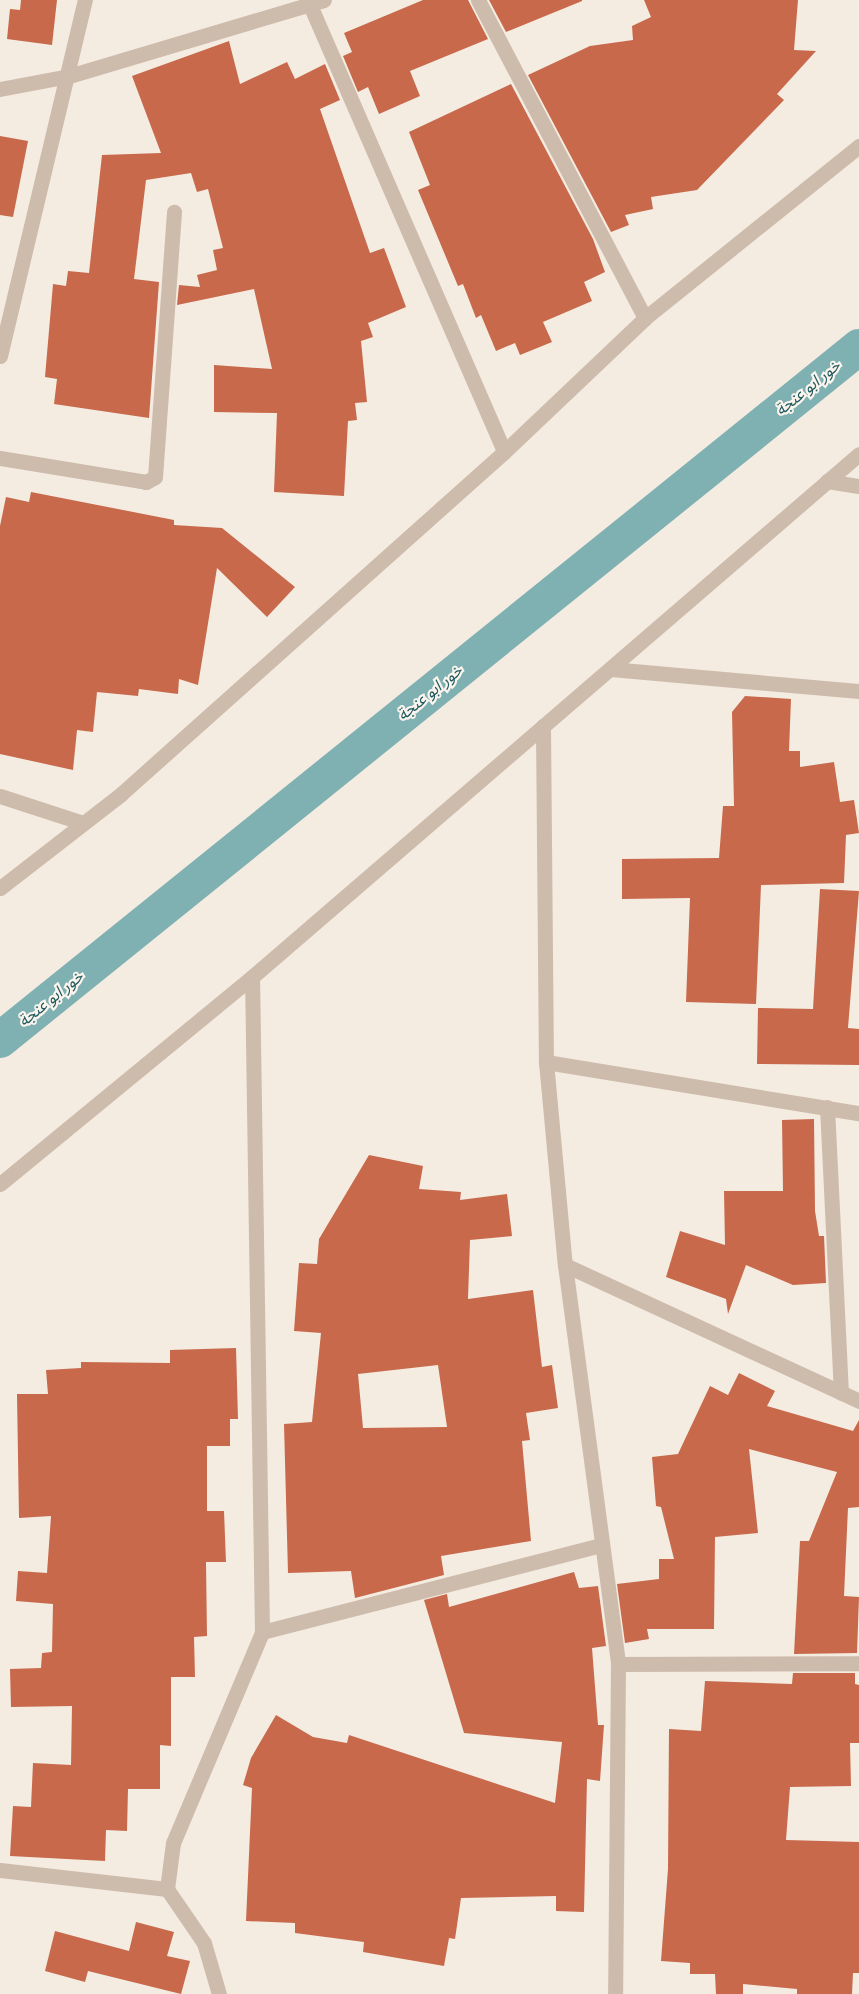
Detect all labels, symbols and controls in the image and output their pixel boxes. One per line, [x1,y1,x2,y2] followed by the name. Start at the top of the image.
[772,356,844,420] water label: خور ابو عنجة
[394,661,466,725] water label: خور ابو عنجة
[15,967,87,1031] water label: خور ابو عنجة

